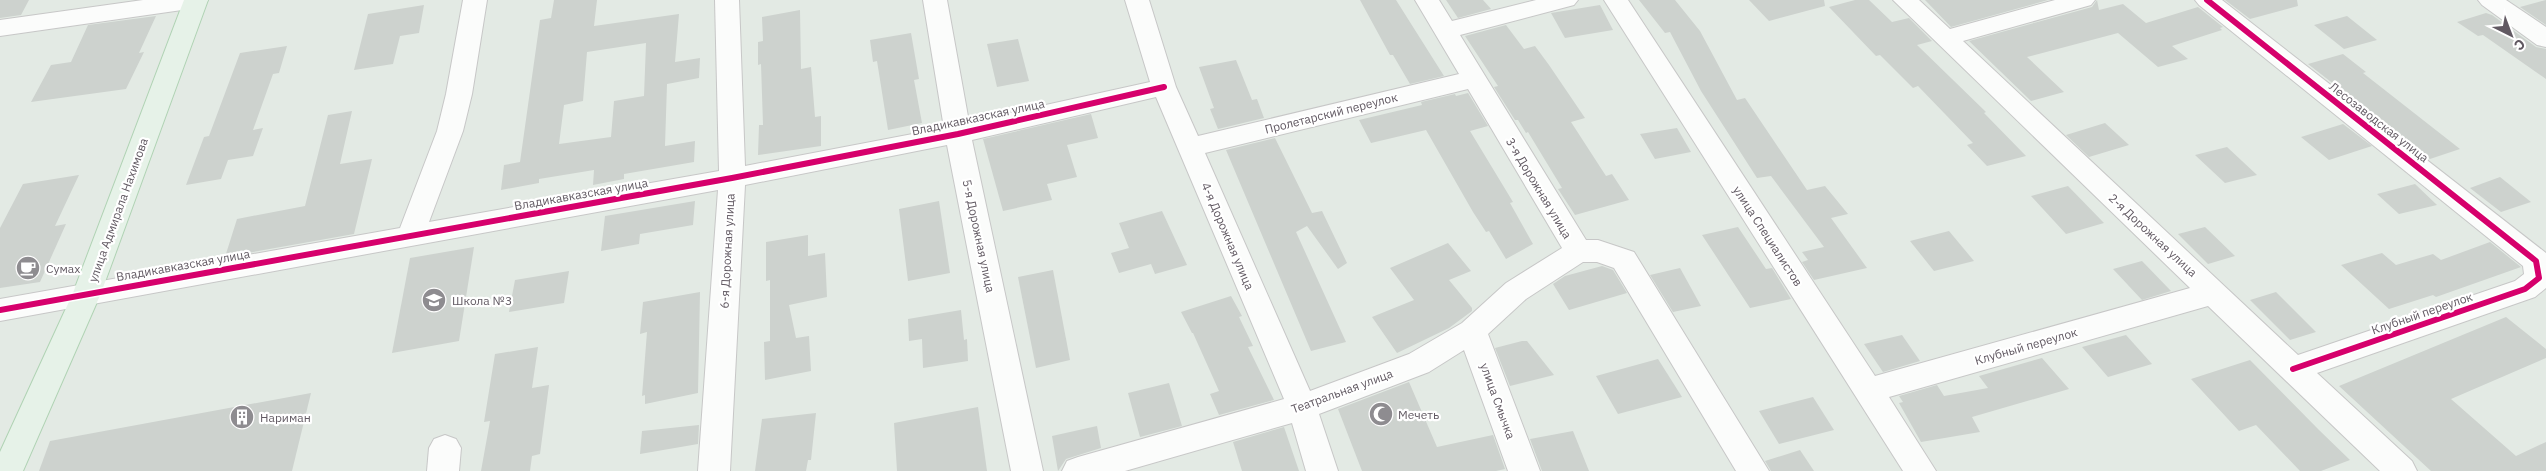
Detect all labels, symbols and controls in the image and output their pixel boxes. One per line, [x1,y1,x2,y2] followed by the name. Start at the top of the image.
[2486,10,2536,60] north arrow
[2510,35,2529,54] text: С
[2326,79,2432,166] street label: Лесозаводская улица
[1263,89,1399,137] street label: Пролетарский переулок
[910,95,1046,138] street label: Владикавказская улица
[85,135,151,284] street label: улица Адмирала Нахимова
[1503,135,1575,242] street label: 3-я Дорожная улица
[513,175,650,213] street label: Владикавказская улица
[960,178,998,295] street label: 5-я Дорожная улица
[1199,180,1258,293] street label: 4-я Дорожная улица
[1730,183,1806,289] street label: улица Специалистов
[2106,190,2201,280] street label: 2-я Дорожная улица
[716,192,738,309] street label: 6-я Дорожная улица
[115,246,252,284] street label: Владикавказская улица
[15,255,41,281] cafe icon: Сумах
[46,261,80,276] place label: Сумах
[421,287,447,313] school or university icon: Школа №3
[2369,289,2475,337] street label: Клубный переулок
[452,293,512,308] place label: Школа №3
[1973,324,2079,368] street label: Клубный переулок
[1477,361,1519,442] street label: улица Смычка
[1289,365,1395,416] street label: Театральная улица
[1368,401,1394,427] mosque icon: Мечеть
[229,404,255,430] building icon: Нариман
[1398,407,1439,422] place label: Мечеть
[260,410,311,425] place label: Нариман

